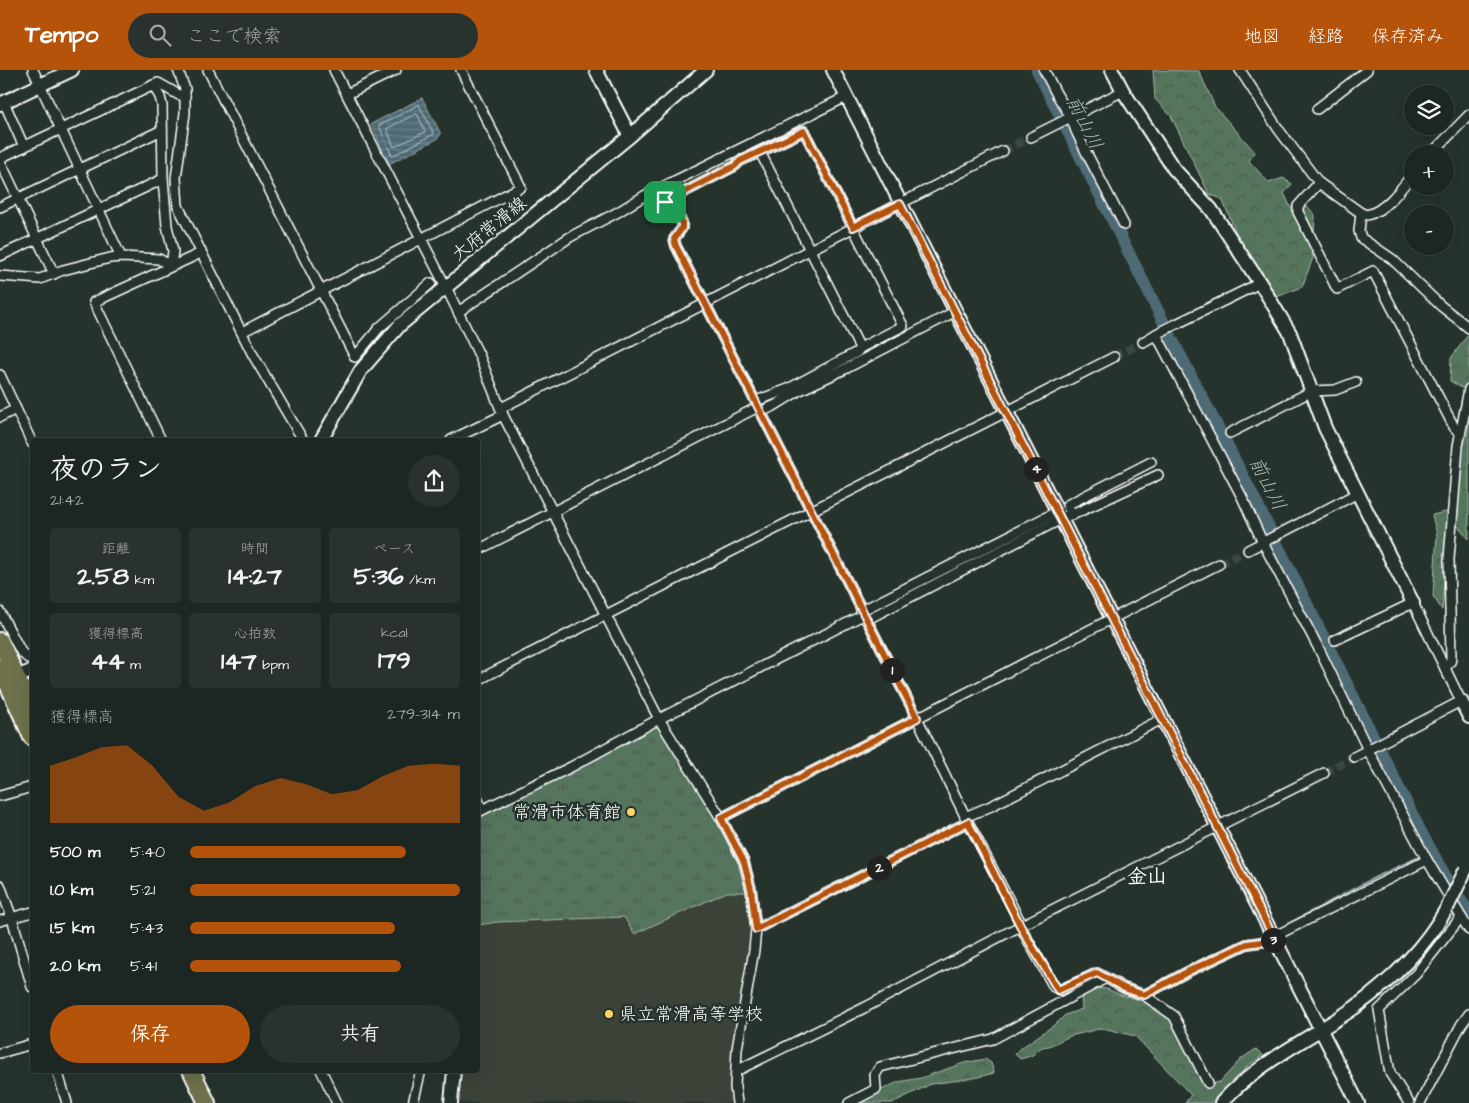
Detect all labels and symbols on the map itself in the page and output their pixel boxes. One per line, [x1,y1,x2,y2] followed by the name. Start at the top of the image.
[1059,91,1109,155] water label: 前山川
[644,181,686,223] pin
[446,191,532,267] street label: 大府常滑線
[1242,452,1292,516] water label: 前山川
[1024,456,1048,482] pin: 4
[880,658,904,682] pin: 1
[513,800,621,825] place label: 常滑市体育館
[625,806,637,818] marker: 常滑市体育館
[866,856,892,880] pin: 2
[1127,863,1167,891] district label: 金山
[1260,928,1286,952] pin: 3
[619,1002,763,1027] place label: 県立常滑高等学校
[603,1008,615,1020] marker: 県立常滑高等学校

